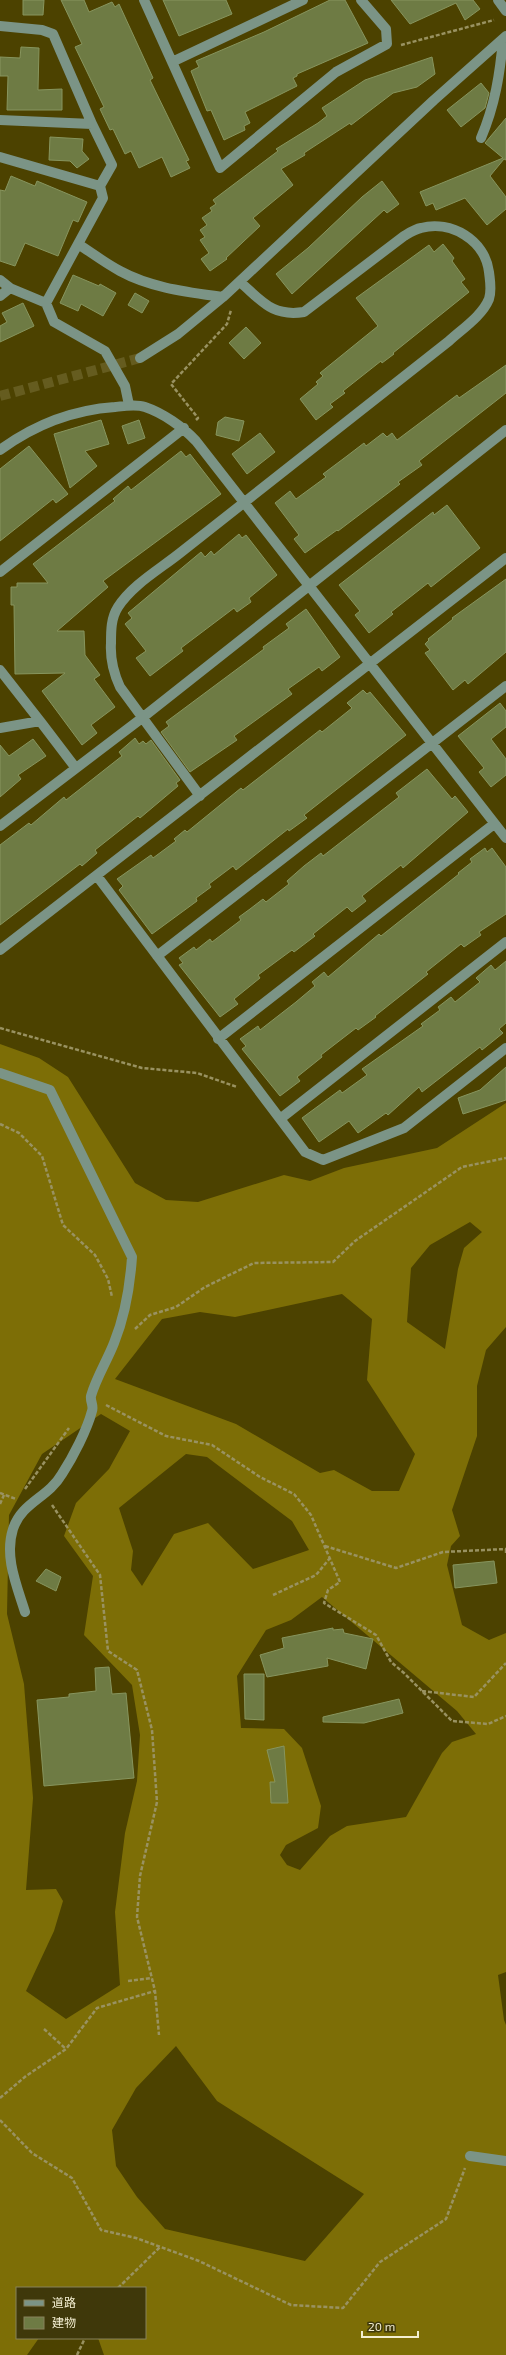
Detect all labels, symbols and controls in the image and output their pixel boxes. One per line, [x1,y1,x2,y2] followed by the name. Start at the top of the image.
[16,2287,146,2339] legend
[52,2295,76,2309] text: 道路
[362,2313,418,2339] scale bar
[52,2315,76,2329] text: 建物
[368,2319,395,2333] text: 20 m

